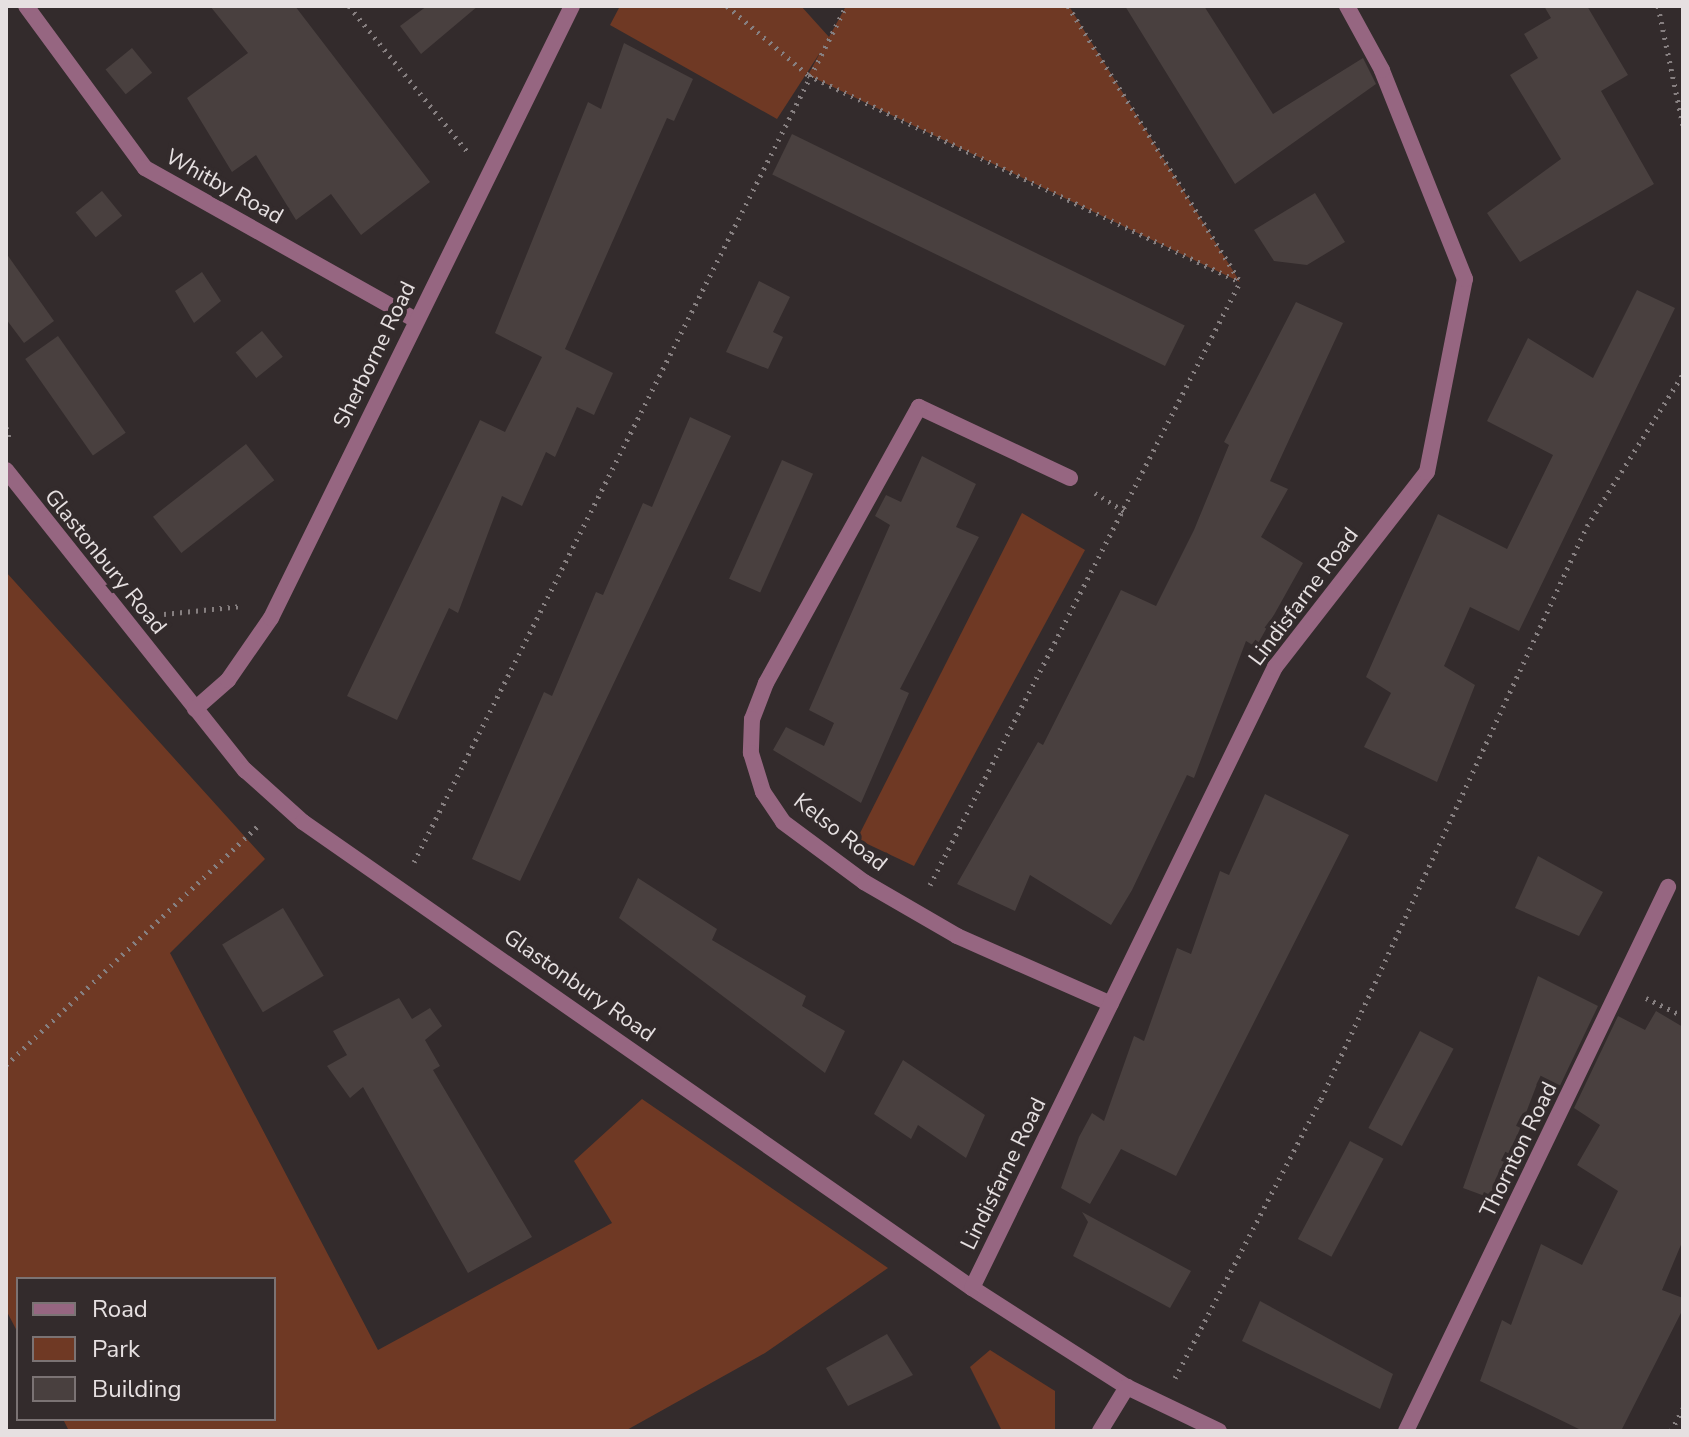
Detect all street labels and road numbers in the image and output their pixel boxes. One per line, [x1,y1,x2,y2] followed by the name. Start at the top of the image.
[161,144,287,230] street label: Whitby Road
[328,277,422,433] street label: Sherborne Road
[38,484,172,640] street label: Glastonbury Road
[1244,523,1364,671] street label: Lindisfarne Road
[788,788,892,878] street label: Kelso Road
[498,924,660,1048] street label: Glastonbury Road
[1475,1078,1563,1222] street label: Thornton Road
[956,1094,1052,1254] street label: Lindisfarne Road

